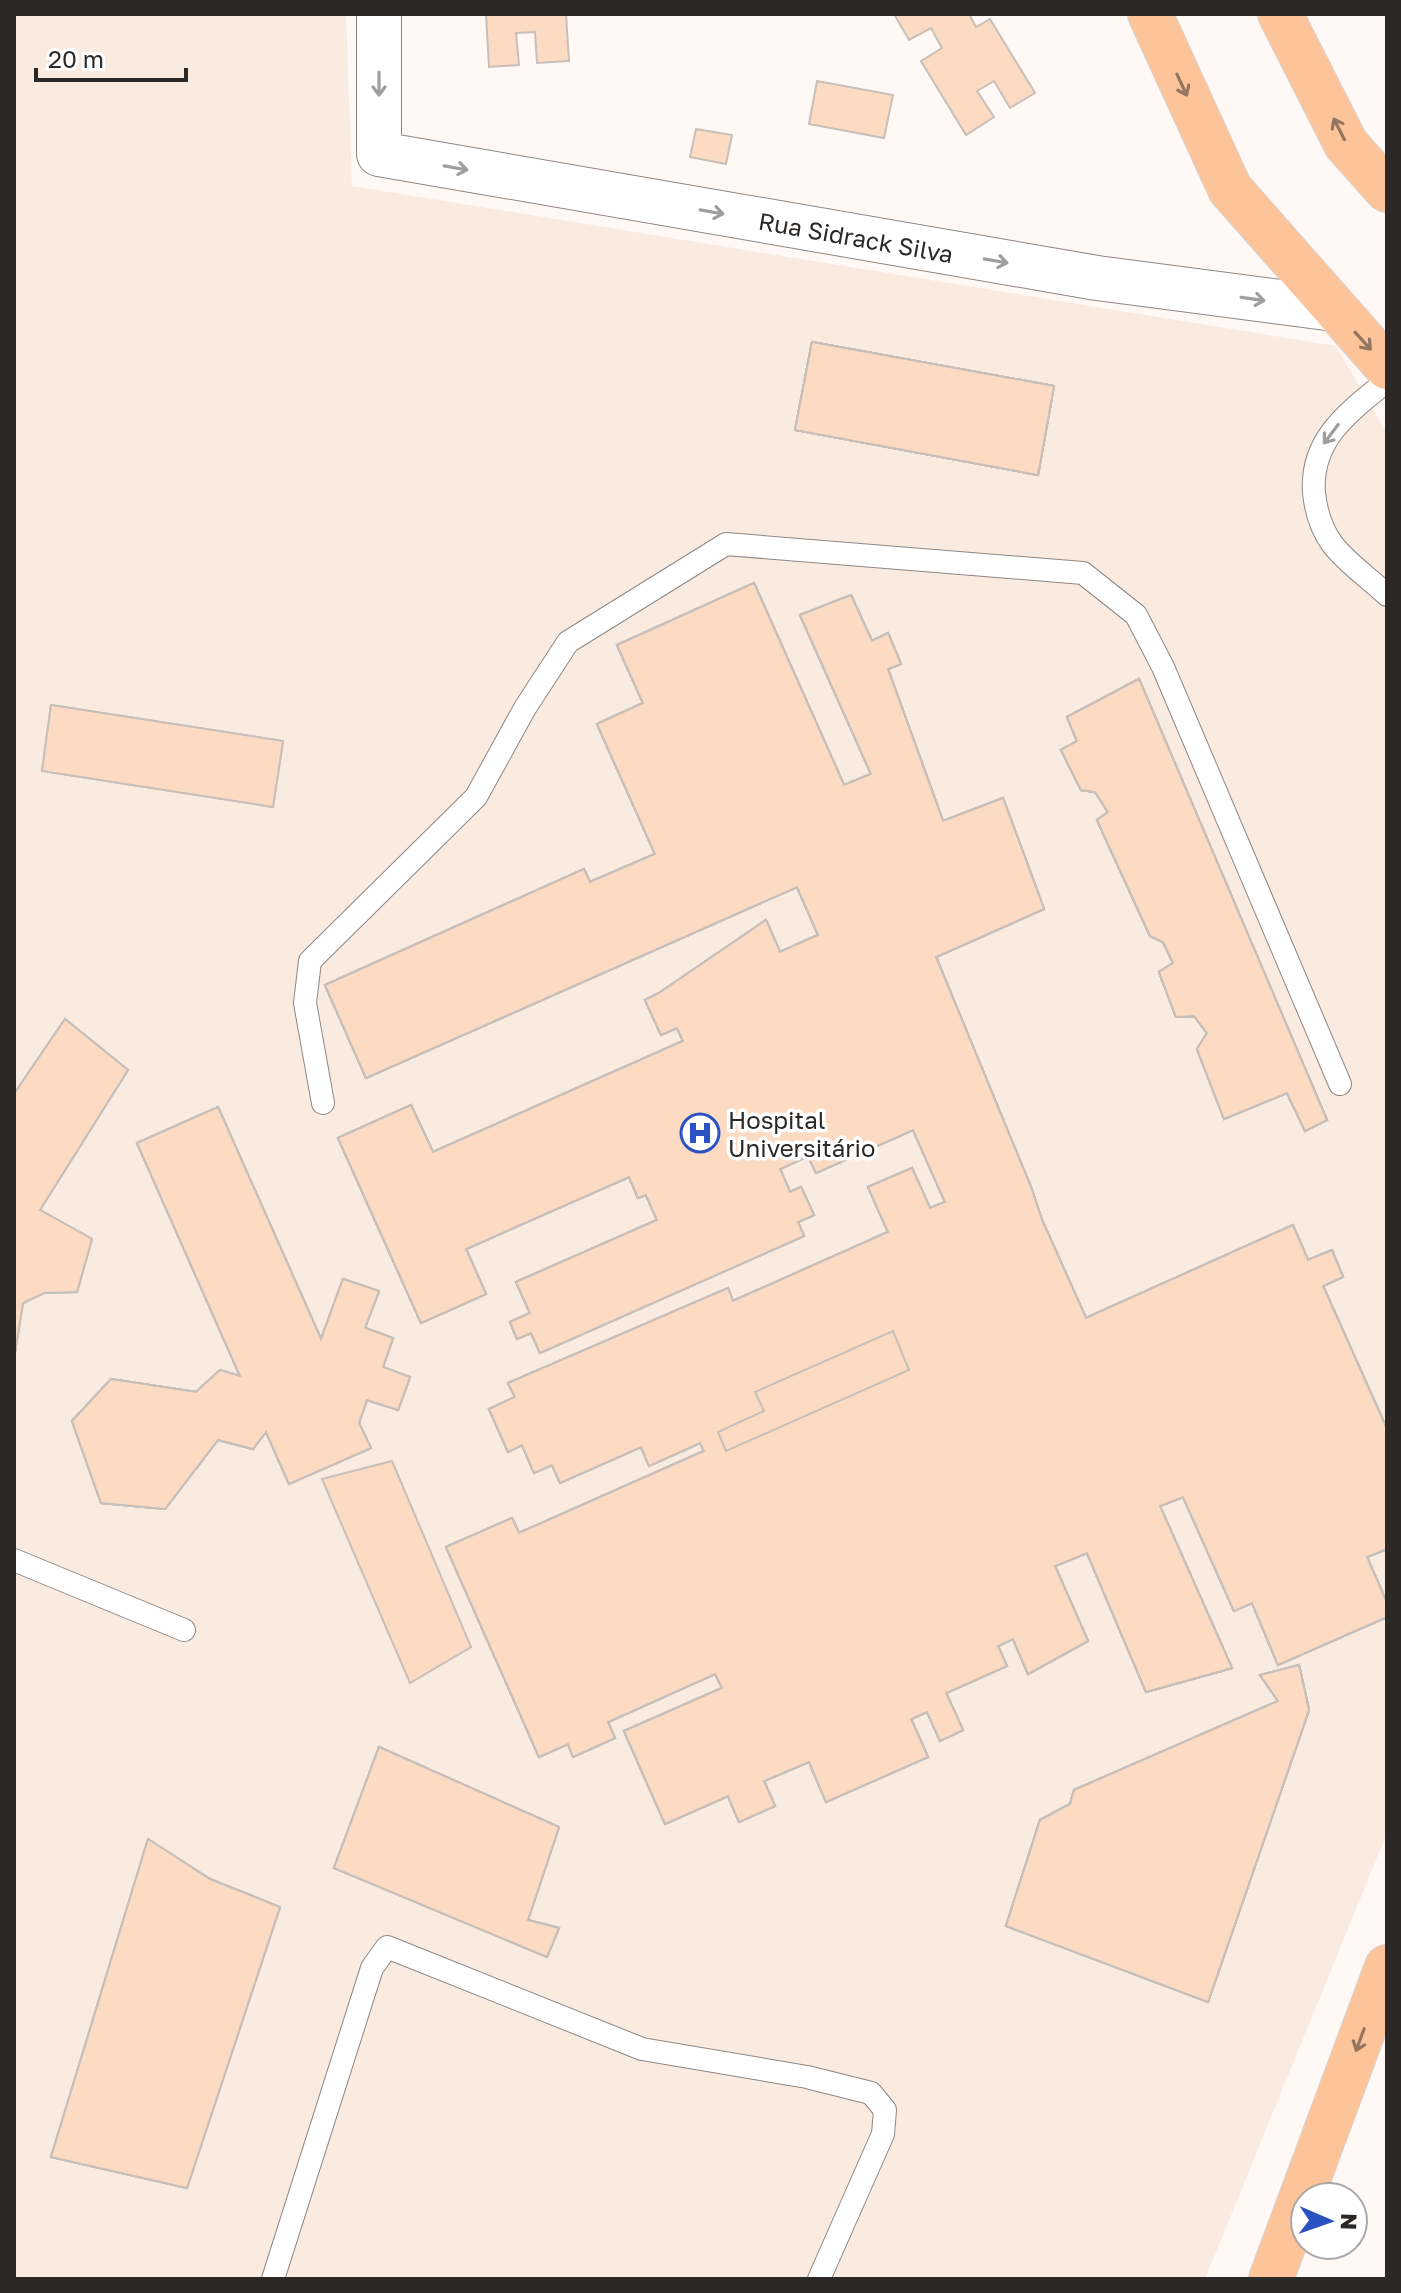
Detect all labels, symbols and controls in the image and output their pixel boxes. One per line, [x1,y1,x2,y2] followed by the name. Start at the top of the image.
[36,32,186,82] scale bar
[48,44,104,73] text: 20 m
[371,70,387,97] one-way arrow
[1175,73,1190,97] one-way arrow
[1330,118,1346,142] one-way arrow
[443,161,468,176] one-way arrow
[699,205,725,220] one-way arrow
[756,206,956,268] street label: Rua Sidrack Silva
[983,254,1008,269] one-way arrow
[1240,292,1266,307] one-way arrow
[1353,330,1371,350] one-way arrow
[1322,423,1339,444] one-way arrow
[728,1105,875,1162] place label: Hospital Universitário
[679,1112,721,1154] hospital icon: Hospital Universitário
[1352,2027,1366,2052] one-way arrow
[1289,2181,1369,2261] north arrow
[1336,2213,1363,2231] text: N

